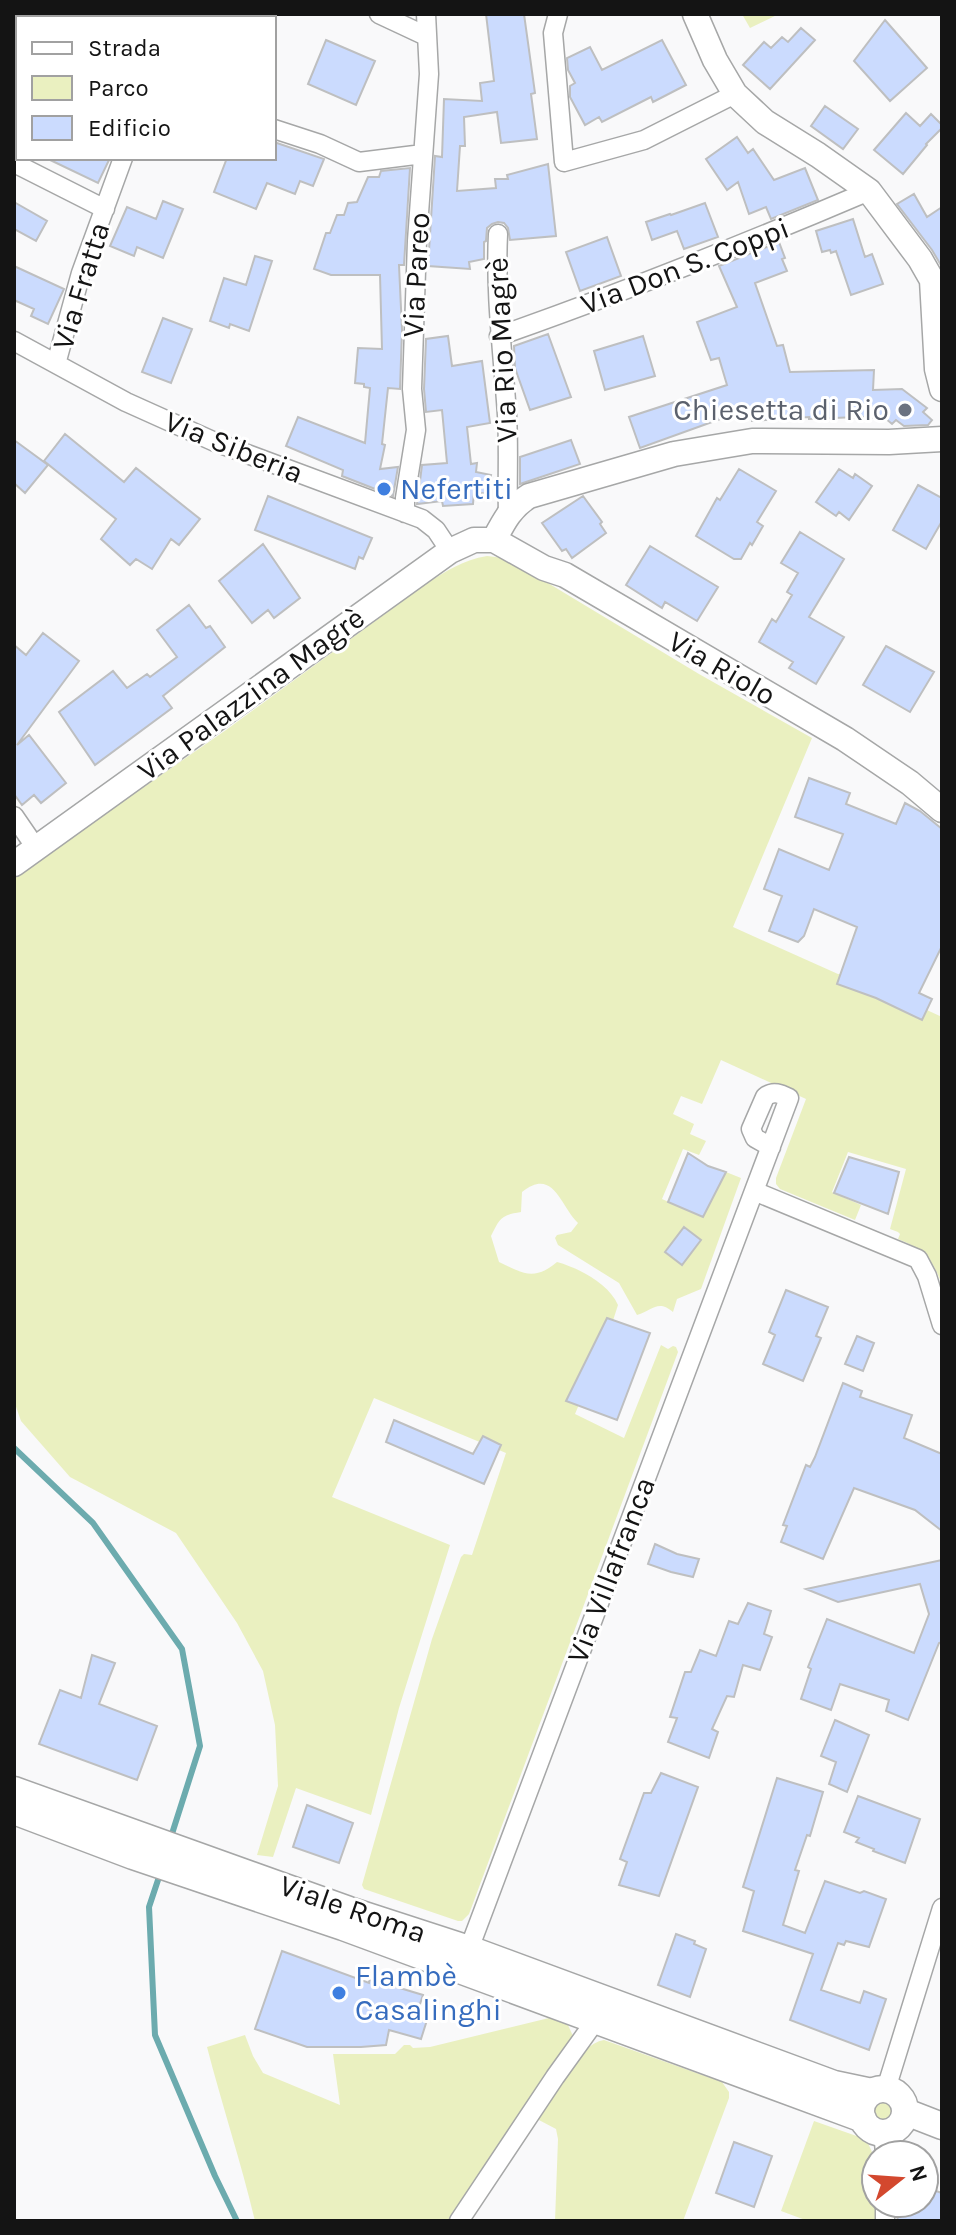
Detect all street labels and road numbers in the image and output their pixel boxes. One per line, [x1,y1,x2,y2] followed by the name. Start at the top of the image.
[576,210,794,322] street label: Via Don S. Coppi
[395,212,437,338] street label: Via Pareo
[45,218,117,354] street label: Via Fratta
[479,256,525,444] street label: Via Rio Magrè
[160,403,308,491] street label: Via Siberia
[130,600,372,788] street label: Via Palazzina Magrè
[662,623,782,713] street label: Via Riolo
[559,1472,663,1668] street label: Via Villafranca
[275,1867,431,1951] street label: Viale Roma

